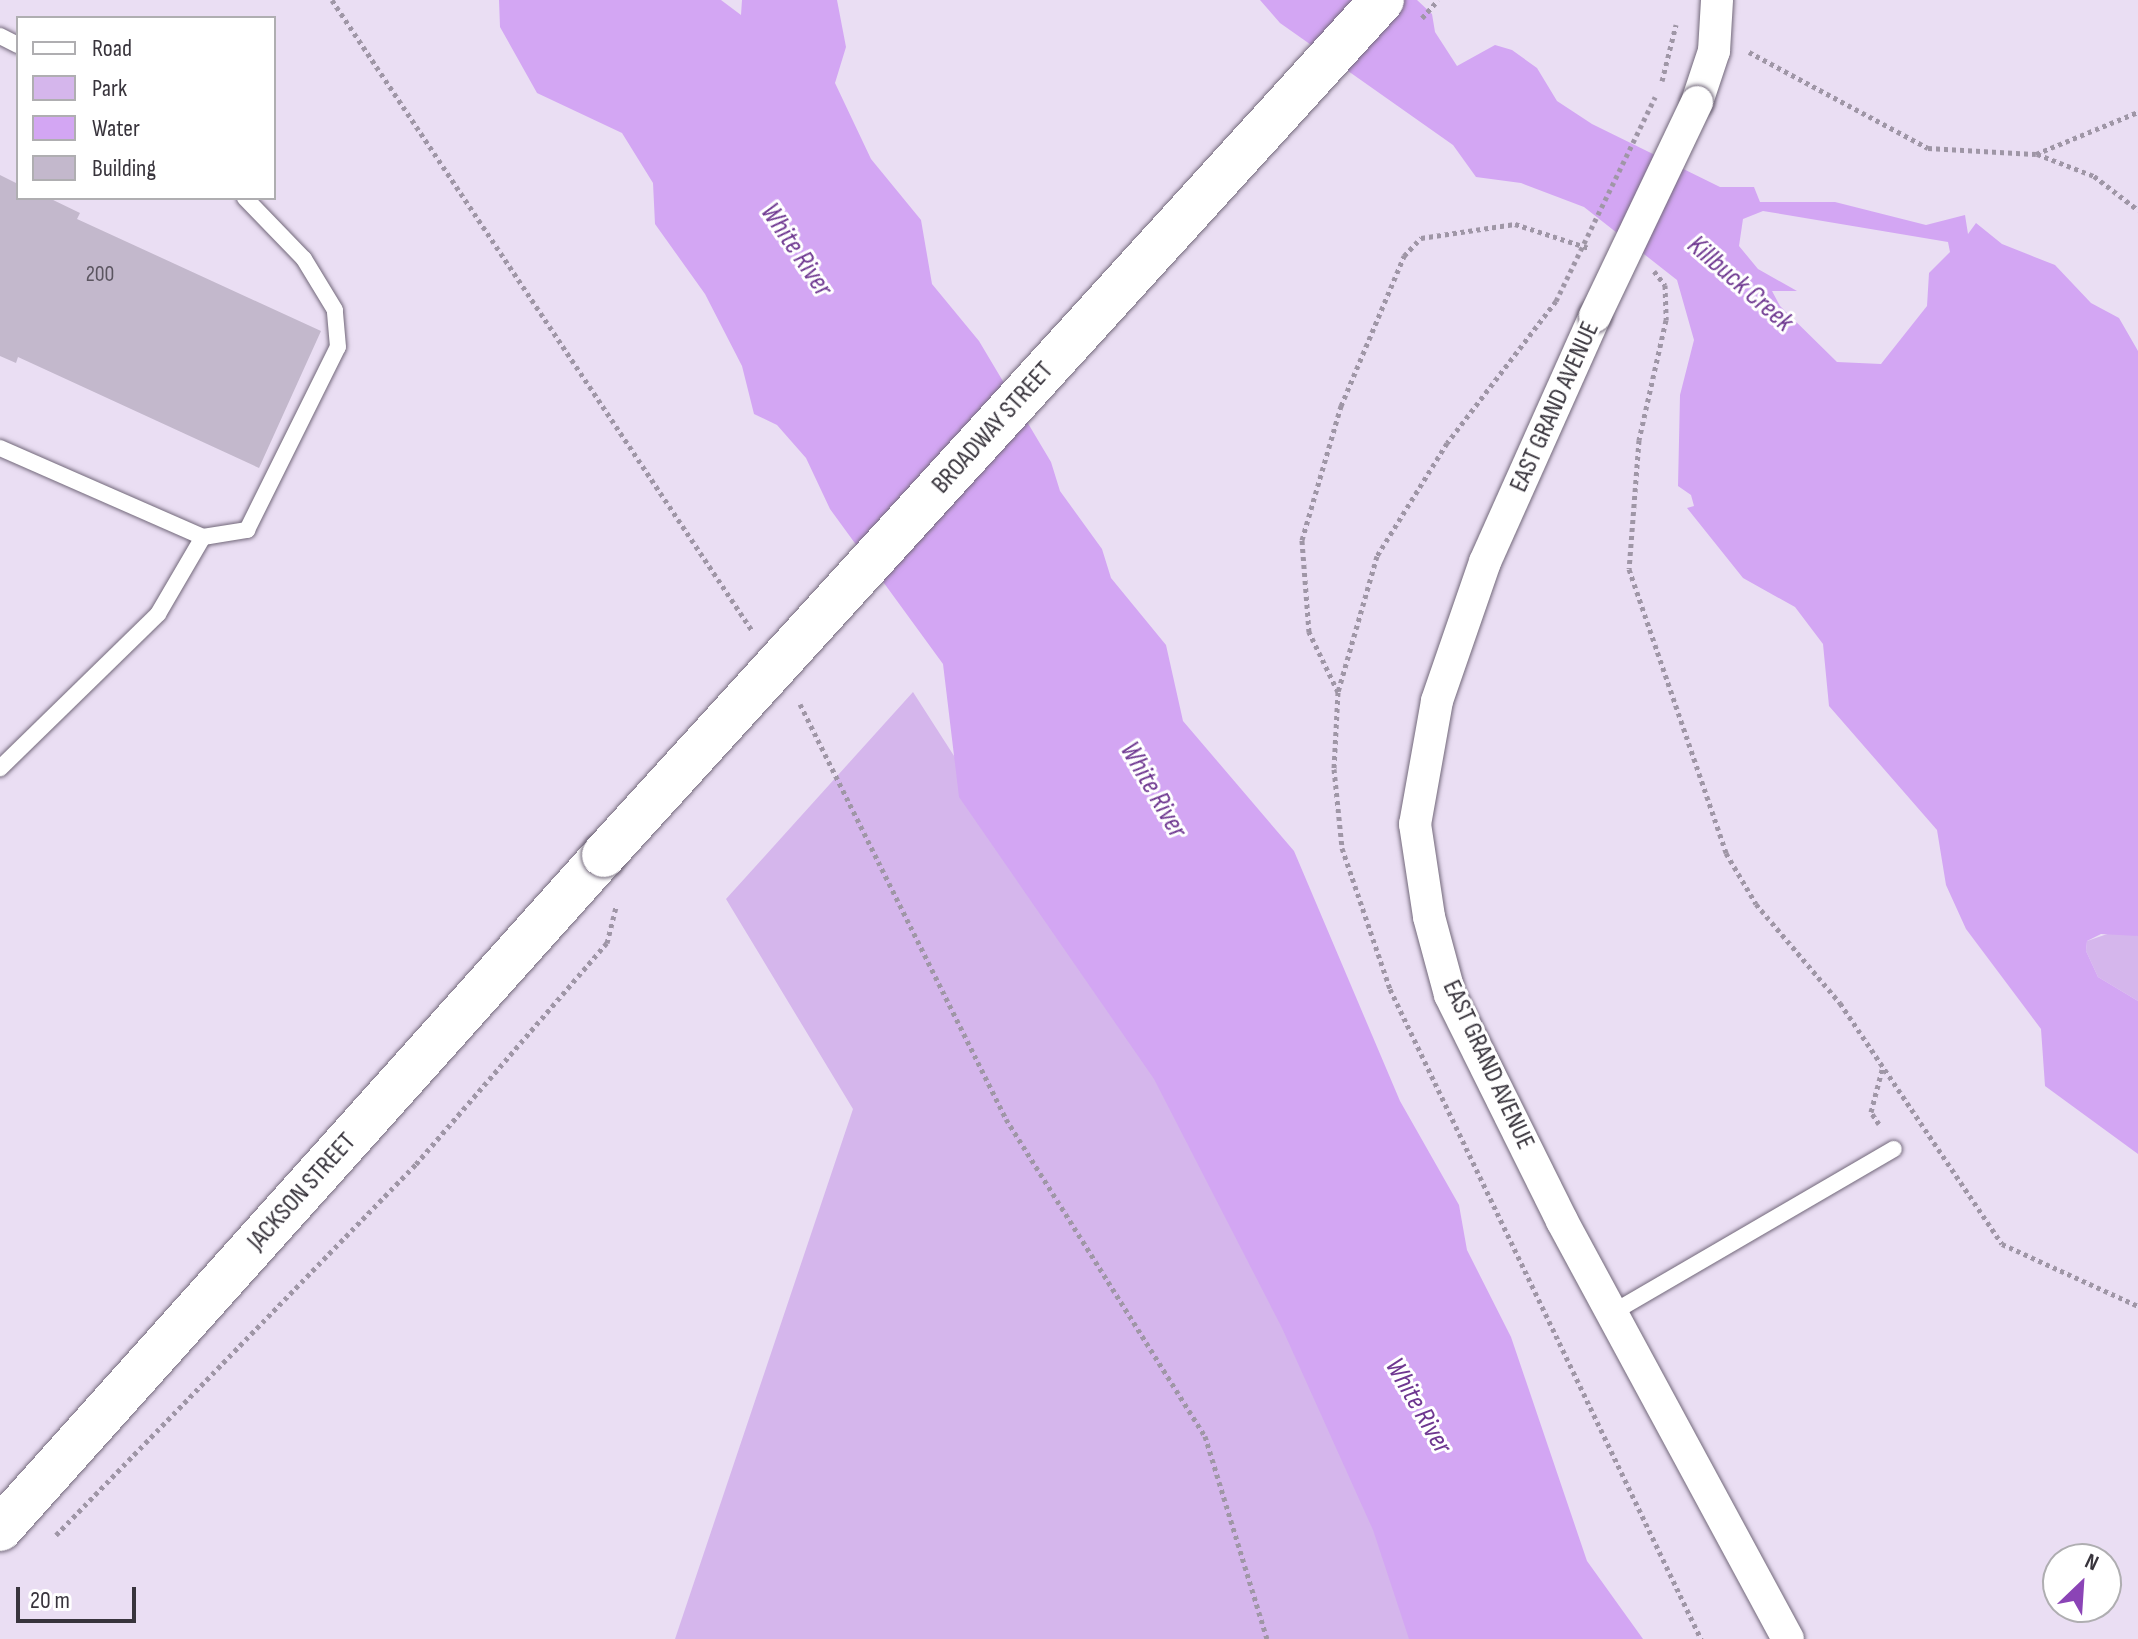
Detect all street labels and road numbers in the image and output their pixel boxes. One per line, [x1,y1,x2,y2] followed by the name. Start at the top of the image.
[1504,317,1606,497] street label: EAST GRAND AVENUE
[926,356,1060,500] street label: BROADWAY STREET
[1435,975,1541,1155] street label: EAST GRAND AVENUE
[241,1127,363,1257] street label: JACKSON STREET

